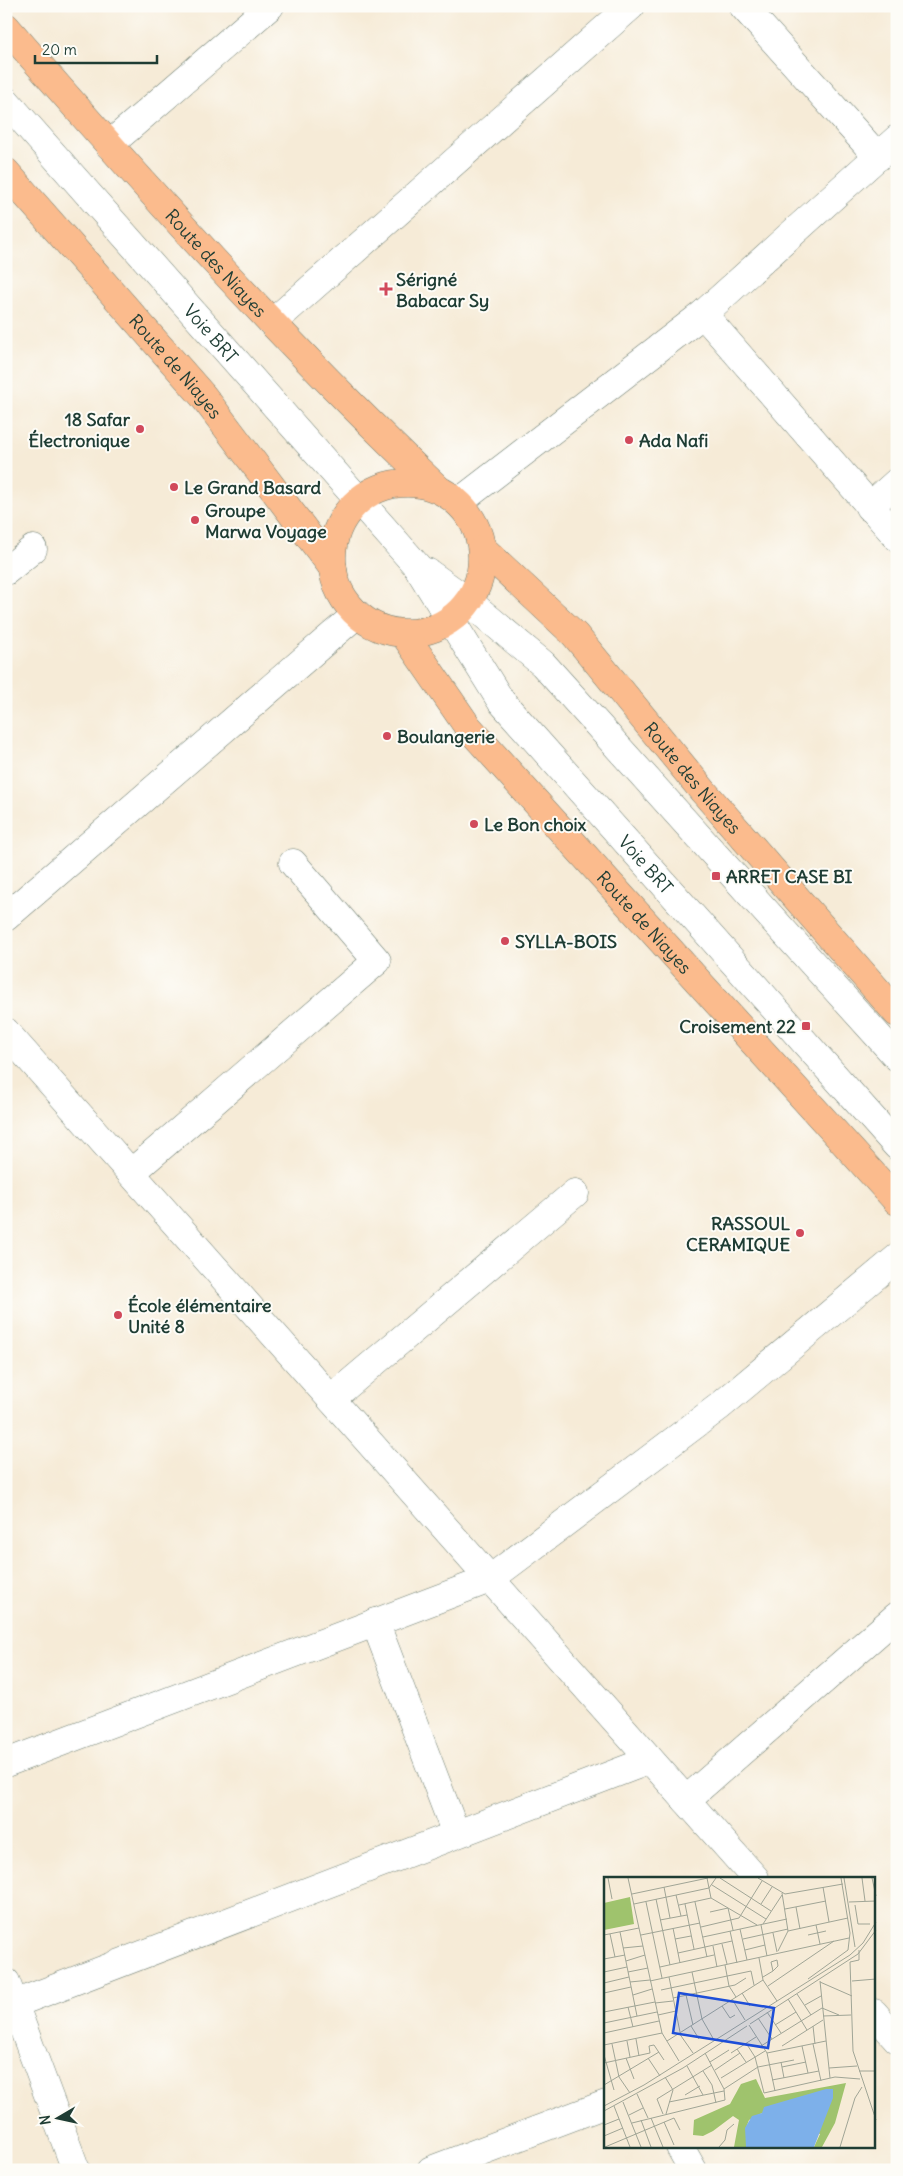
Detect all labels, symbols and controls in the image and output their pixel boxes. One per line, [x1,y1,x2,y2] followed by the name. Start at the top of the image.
[35,32,158,64] scale bar
[42,40,77,59] text: 20 m
[161,204,272,322] street label: Route des Niayes
[396,268,489,312] place label: Sérigné Babacar Sy
[380,283,392,295] marker: Sérigné Babacar Sy
[179,299,243,367] street label: Voie BRT
[124,309,227,423] street label: Route de Niayes
[29,408,131,452] place label: 18 Safar Électronique
[134,423,146,435] marker: 18 Safar Électronique
[639,429,708,452] place label: Ada Nafi
[623,434,635,446] marker: Ada Nafi
[184,476,322,499] place label: Le Grand Basard
[168,481,180,493] marker: Le Grand Basard
[205,499,327,543] place label: Groupe Marwa Voyage
[189,514,201,526] marker: Groupe Marwa Voyage
[639,717,746,838] street label: Route des Niayes
[397,725,495,748] place label: Boulangerie
[381,730,393,742] marker: Boulangerie
[484,813,587,836] place label: Le Bon choix
[468,818,480,830] marker: Le Bon choix
[614,830,678,898] street label: Voie BRT
[726,865,853,888] place label: ARRET CASE BI
[592,866,697,978] street label: Route de Niayes
[710,870,722,882] marker: ARRET CASE BI
[515,930,617,953] place label: SYLLA-BOIS
[499,935,511,947] marker: SYLLA-BOIS
[679,1015,796,1038] place label: Croisement 22
[800,1020,812,1032] marker: Croisement 22
[686,1212,790,1256] place label: RASSOUL CERAMIQUE
[794,1227,806,1239] marker: RASSOUL CERAMIQUE
[128,1294,272,1338] place label: École élémentaire Unité 8
[112,1309,124,1321] marker: École élémentaire Unité 8
[604,1877,876,2148] inset map
[32,2094,82,2144] north arrow
[36,2114,55,2126] text: N

